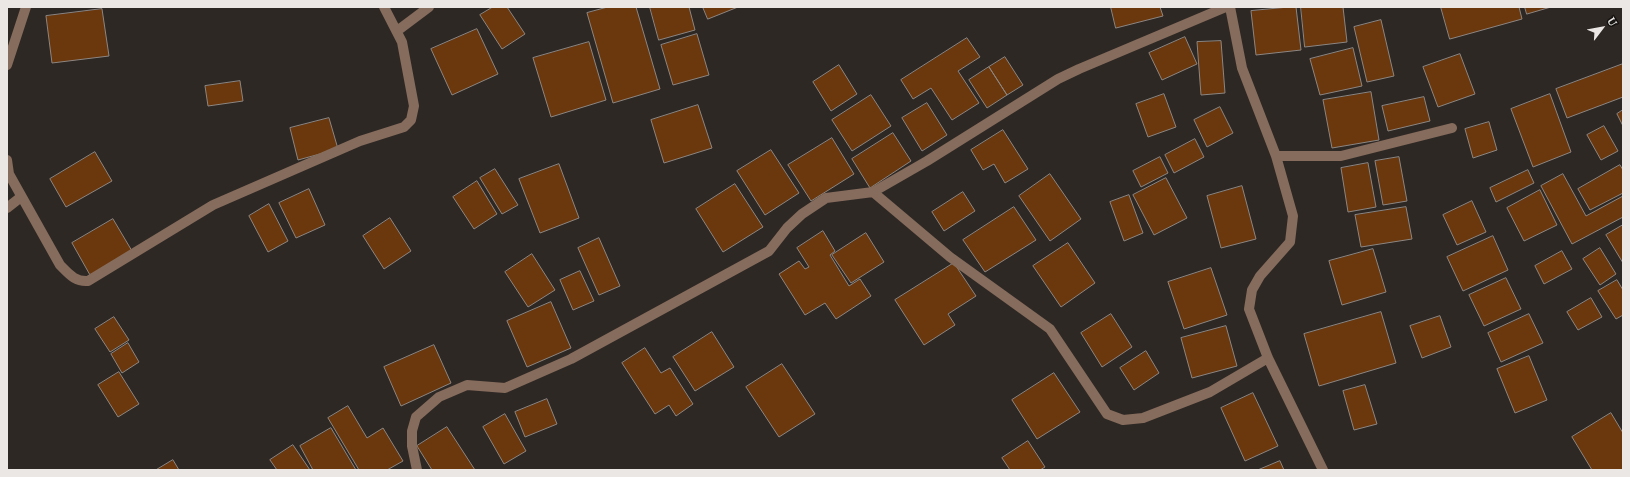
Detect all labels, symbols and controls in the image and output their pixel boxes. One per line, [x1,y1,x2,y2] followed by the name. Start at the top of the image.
[1582,8,1622,48] north arrow
[1604,15,1620,29] text: U

